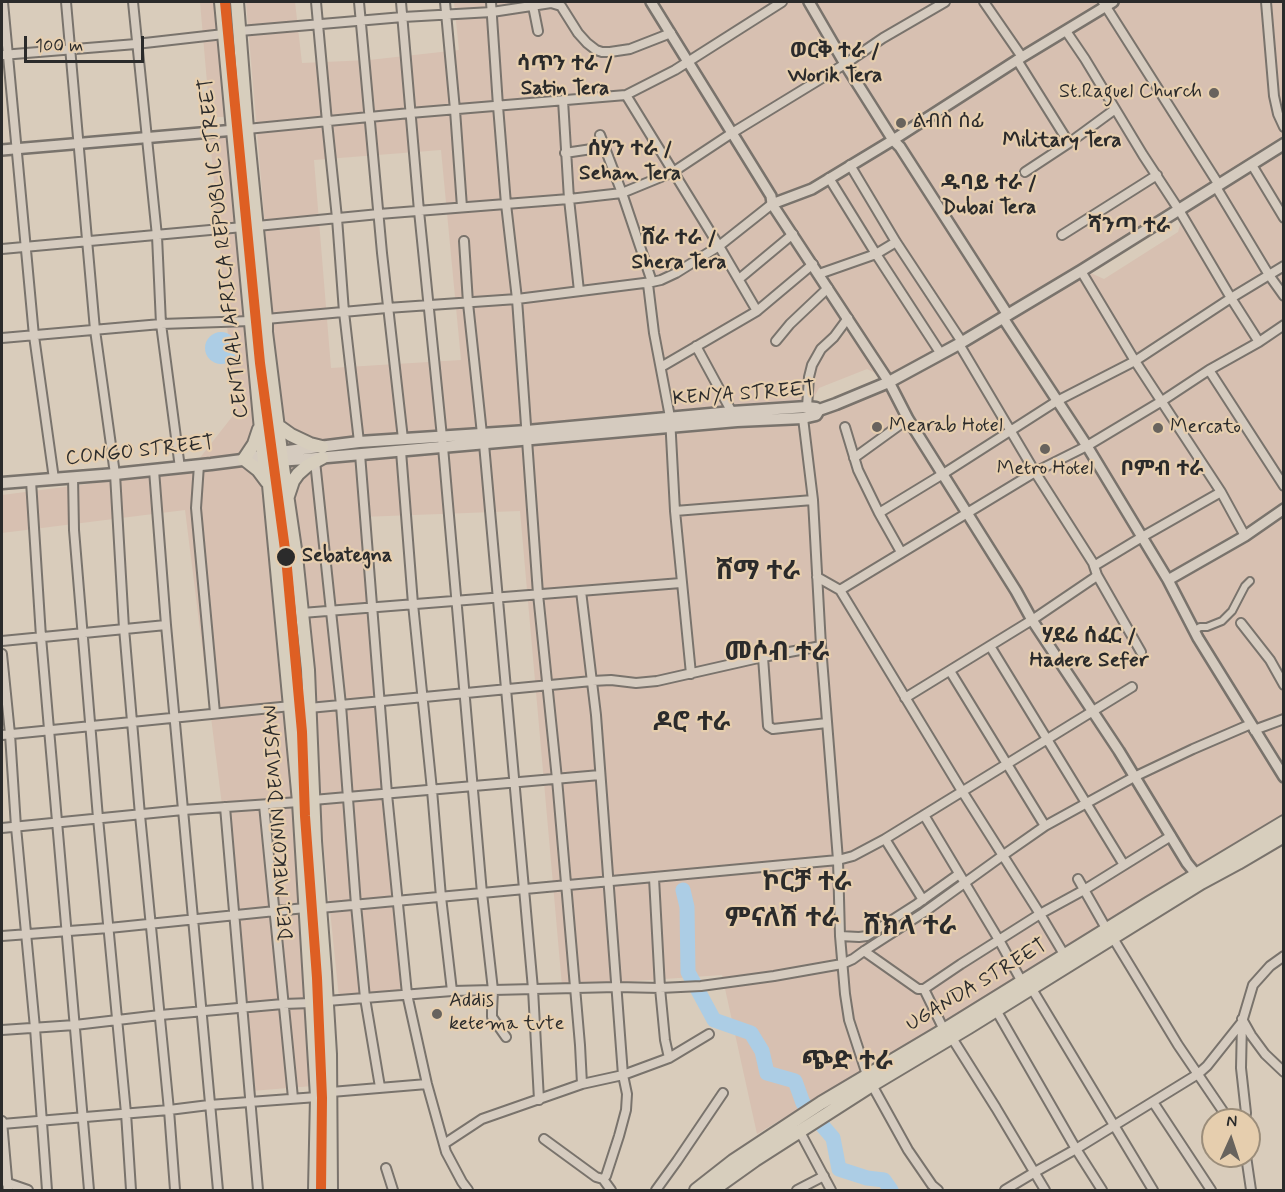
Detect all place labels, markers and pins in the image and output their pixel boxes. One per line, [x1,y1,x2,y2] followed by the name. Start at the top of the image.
[1059,81,1202,105] place label: St.Raguel Church
[1207,86,1221,100] marker: St.Raguel Church
[913,111,984,135] place label: ልብስ ሰፊ
[894,116,908,130] marker: ልብስ ሰፊ
[889,415,1003,439] place label: Mearab Hotel
[1170,416,1241,440] place label: Mercato
[870,420,884,434] marker: Mearab Hotel
[1151,421,1165,435] marker: Mercato
[1038,442,1052,456] marker: Metro Hotel
[997,458,1093,482] place label: Metro Hotel
[302,545,392,569] place label: Sebategna
[275,546,297,568] marker: Sebategna
[449,990,564,1037] place label: Addis ketema tvte
[430,1007,444,1021] marker: Addis ketema tvte

